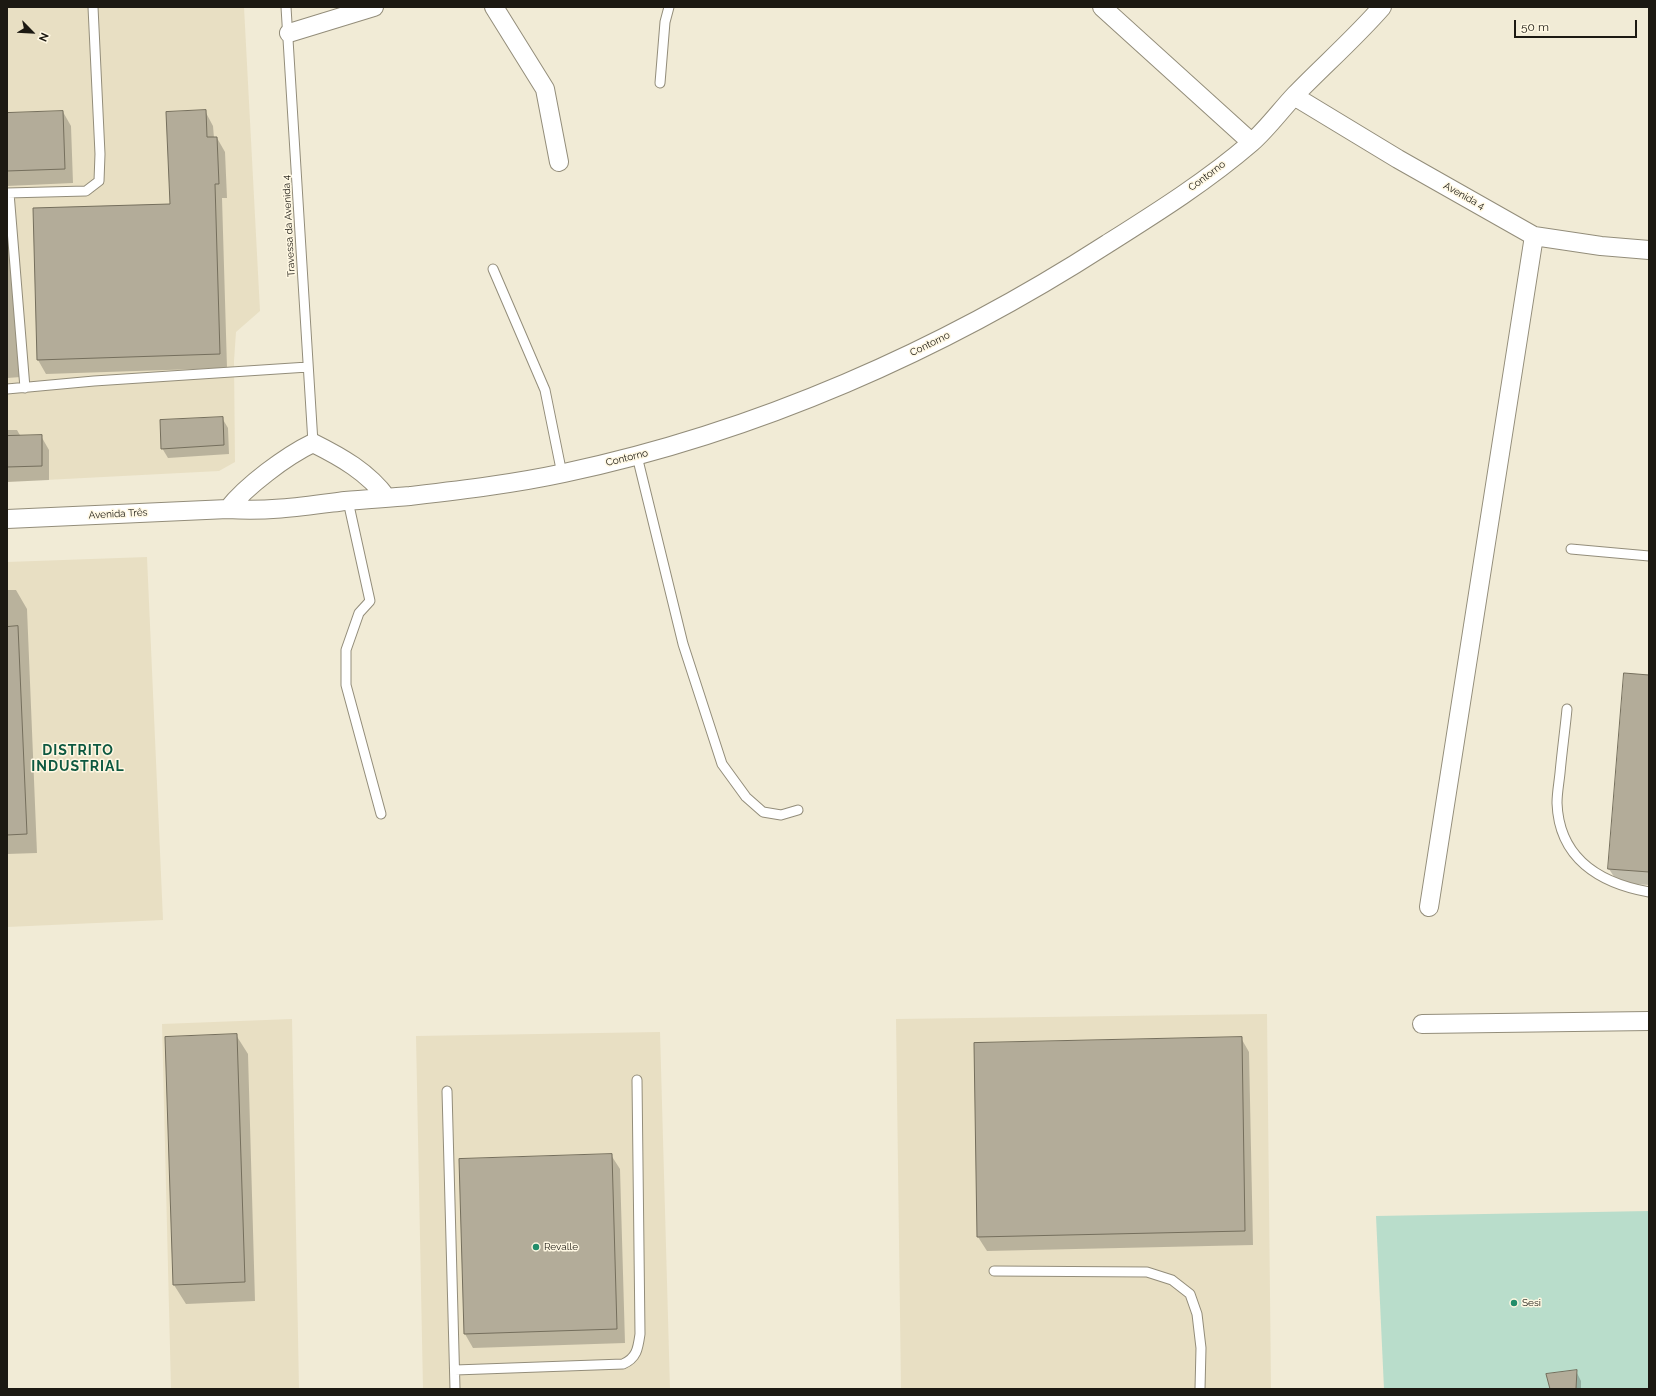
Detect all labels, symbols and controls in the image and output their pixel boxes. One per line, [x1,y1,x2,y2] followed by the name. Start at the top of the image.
[12,12,52,52] north arrow
[1516,12,1639,38] scale bar
[1521,20,1549,34] text: 50 m
[36,31,51,44] text: N
[1186,158,1228,194] street label: Contorno
[280,175,298,277] street label: Travessa da Avenida 4
[1441,180,1487,212] street label: Avenida 4
[908,329,952,359] street label: Contorno
[605,447,649,469] street label: Contorno
[88,506,148,522] street label: Avenida Três
[31,743,125,776] district label: DISTRITO INDUSTRIAL
[544,1241,578,1253] place label: Revalle
[531,1242,541,1252] marker: Revalle
[1522,1297,1541,1309] place label: Sesi
[1509,1298,1519,1308] marker: Sesi

